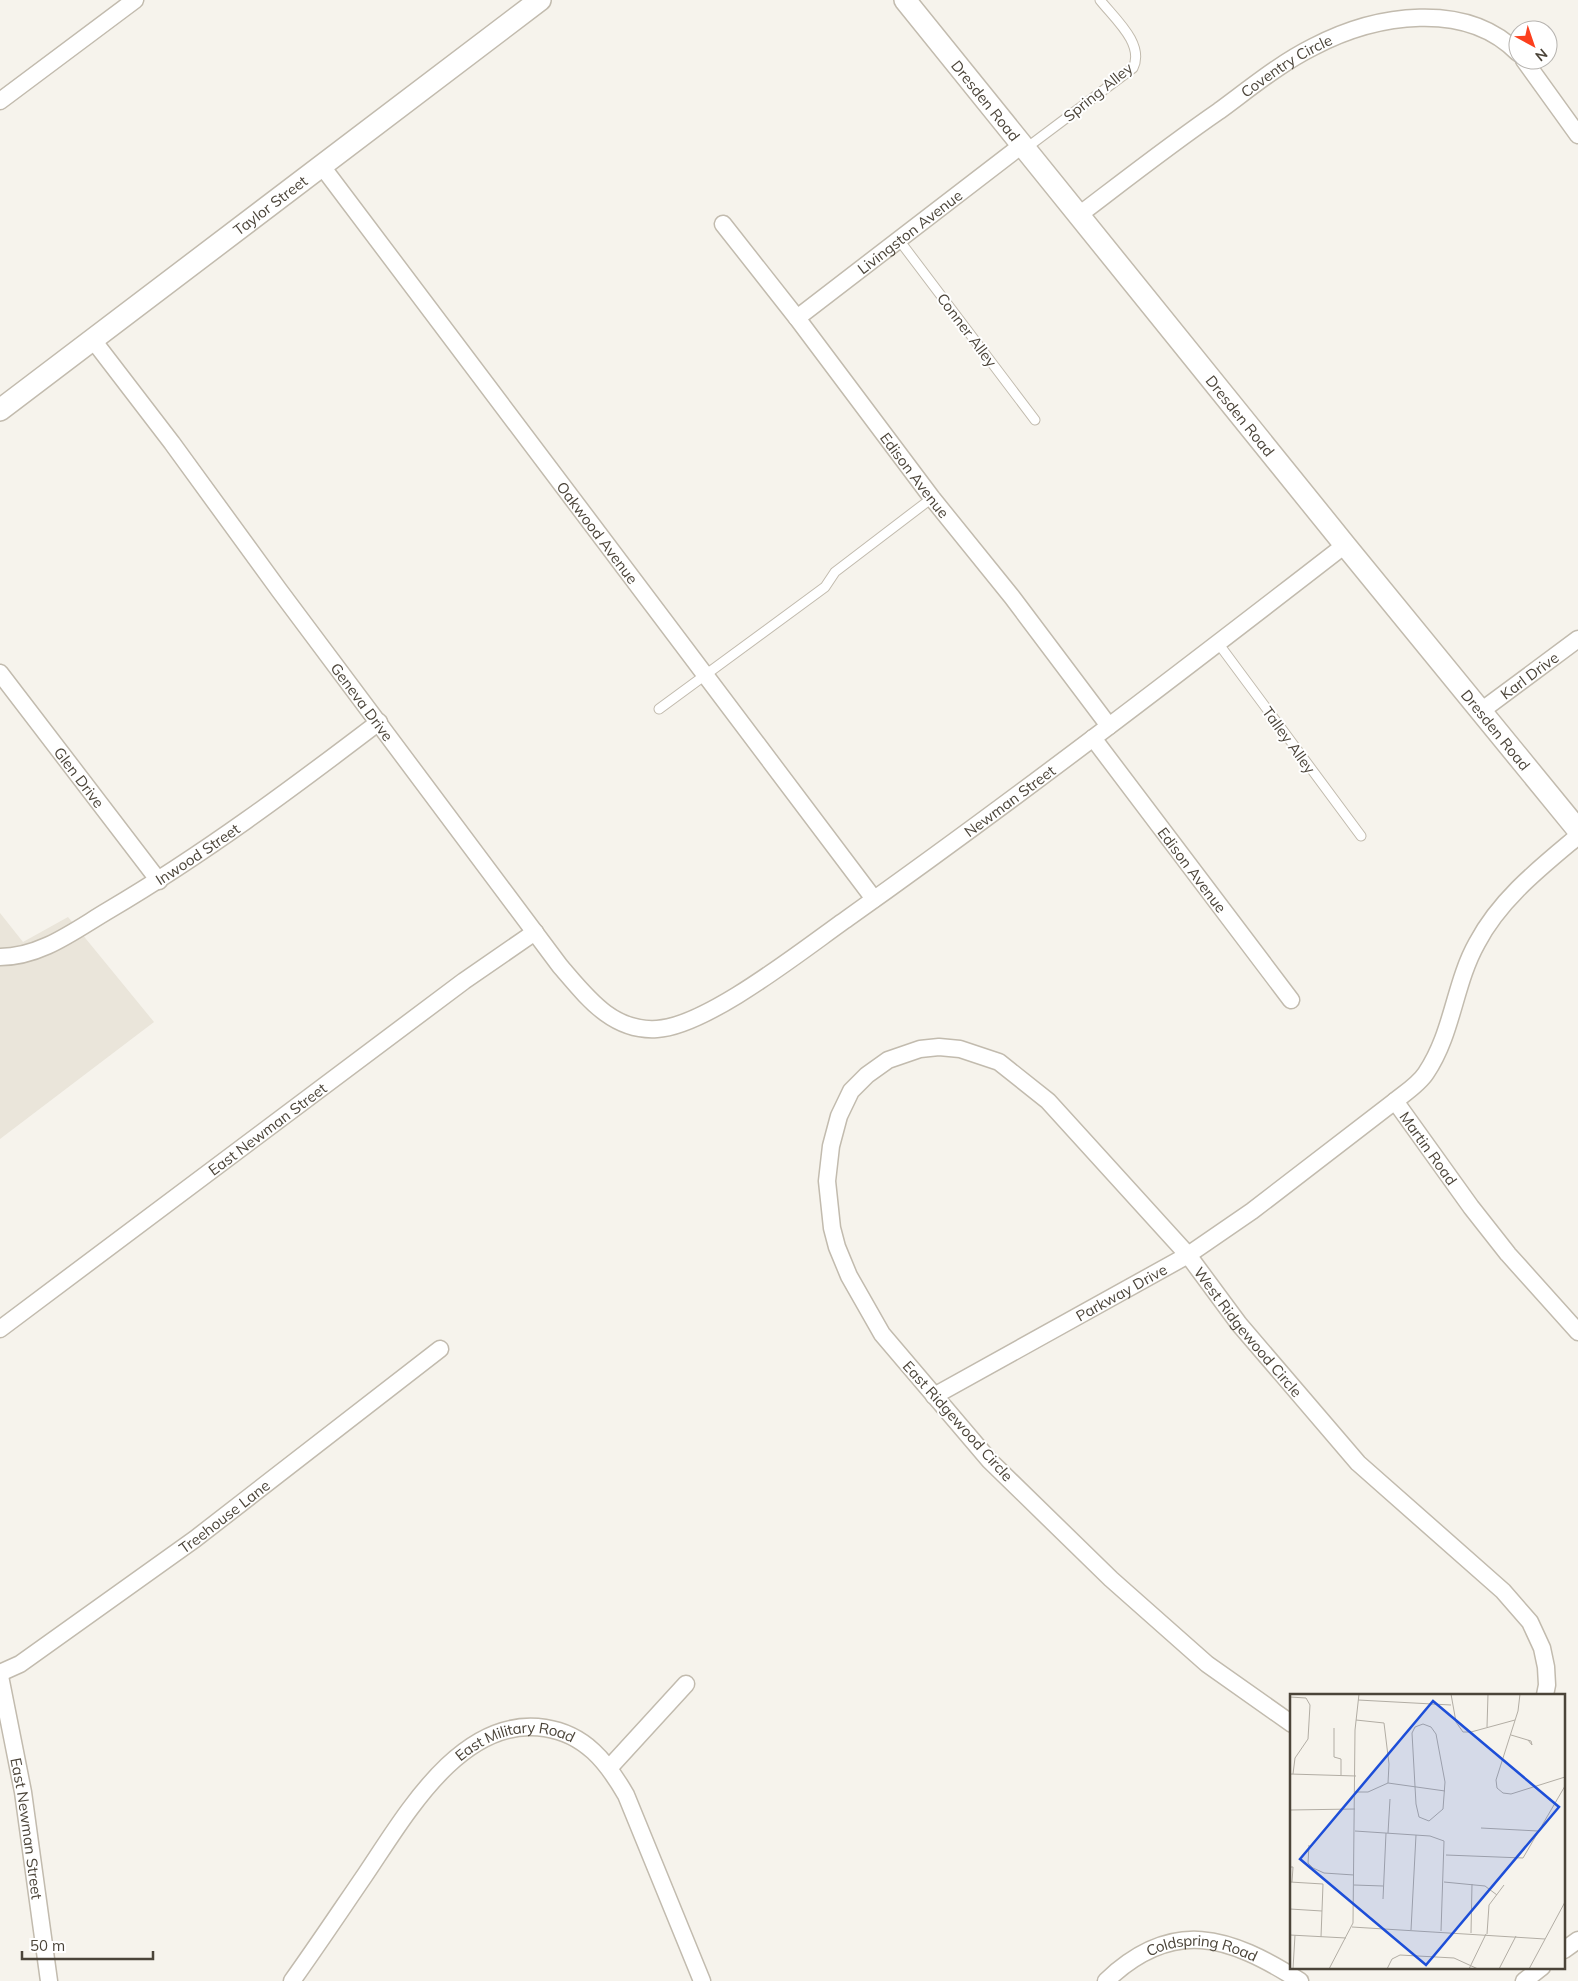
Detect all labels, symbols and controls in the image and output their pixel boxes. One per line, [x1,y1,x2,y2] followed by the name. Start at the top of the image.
[1508,20,1558,70] north arrow
[1237,30,1335,101] street label: Coventry Circle
[1532,45,1551,65] text: N
[948,56,1025,145] street label: Dresden Road
[1060,58,1136,126] street label: Spring Alley
[229,171,311,239] street label: Taylor Street
[853,185,966,278] street label: Livingston Avenue
[933,289,1001,371] street label: Conner Alley
[1202,371,1279,460] street label: Dresden Road
[876,428,954,522] street label: Edison Avenue
[553,477,643,587] street label: Oakwood Avenue
[1496,647,1562,703] street label: Karl Drive
[327,659,398,745] street label: Geneva Drive
[1457,685,1535,774] street label: Dresden Road
[1258,703,1320,777] street label: Talley Alley
[50,743,109,811] street label: Glen Drive
[960,761,1059,841] street label: Newman Street
[152,819,243,889] street label: Inwood Street
[1154,823,1231,916] street label: Edison Avenue
[204,1078,330,1179] street label: East Newman Street
[1396,1107,1461,1189] street label: Martin Road
[1072,1259,1170,1325] street label: Parkway Drive
[1190,1263,1307,1401] street label: West Ridgewood Circle
[899,1357,1017,1485] street label: East Ridgewood Circle
[175,1475,273,1557] street label: Treehouse Lane
[1290,1694,1566,1968] inset map
[451,1717,578,1765] street label: East Military Road
[7,1756,47,1901] street label: East Newman Street
[22,1928,154,1960] scale bar
[1143,1930,1261,1965] street label: Coldspring Road
[30,1936,65,1955] text: 50 m

